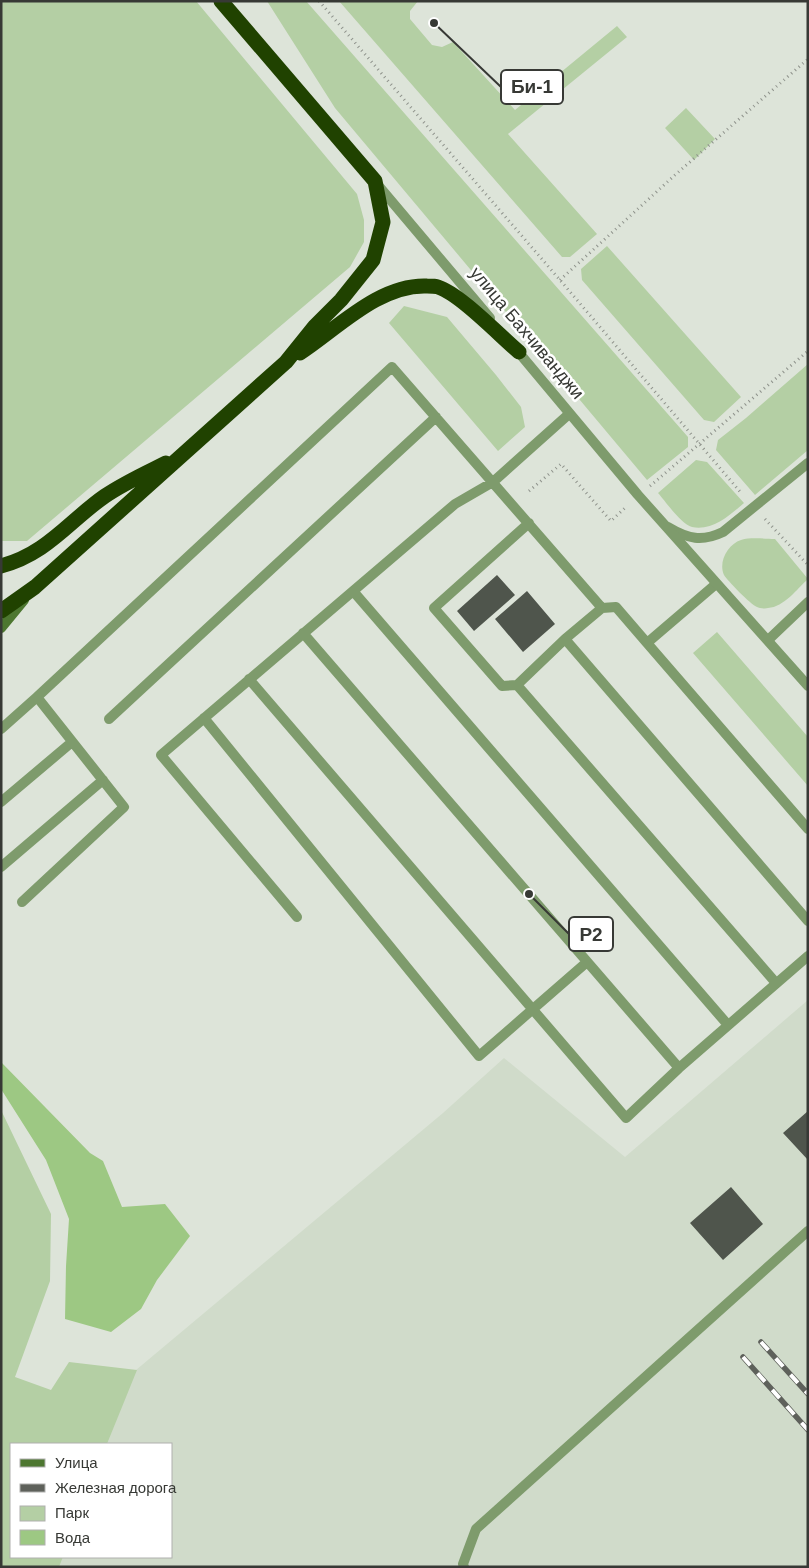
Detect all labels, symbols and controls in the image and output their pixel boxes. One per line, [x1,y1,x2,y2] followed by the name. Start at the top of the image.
[501,70,563,104] callout: Би-1
[511,76,554,97] text: Би-1
[466,263,588,403] street label: улица Бахчиванджи
[569,917,613,951] callout: P2
[579,924,603,945] text: P2
[10,1443,172,1558] legend
[55,1454,98,1471] text: Улица
[55,1479,177,1496] text: Железная дорога
[55,1504,89,1521] text: Парк
[55,1529,91,1546] text: Вода

